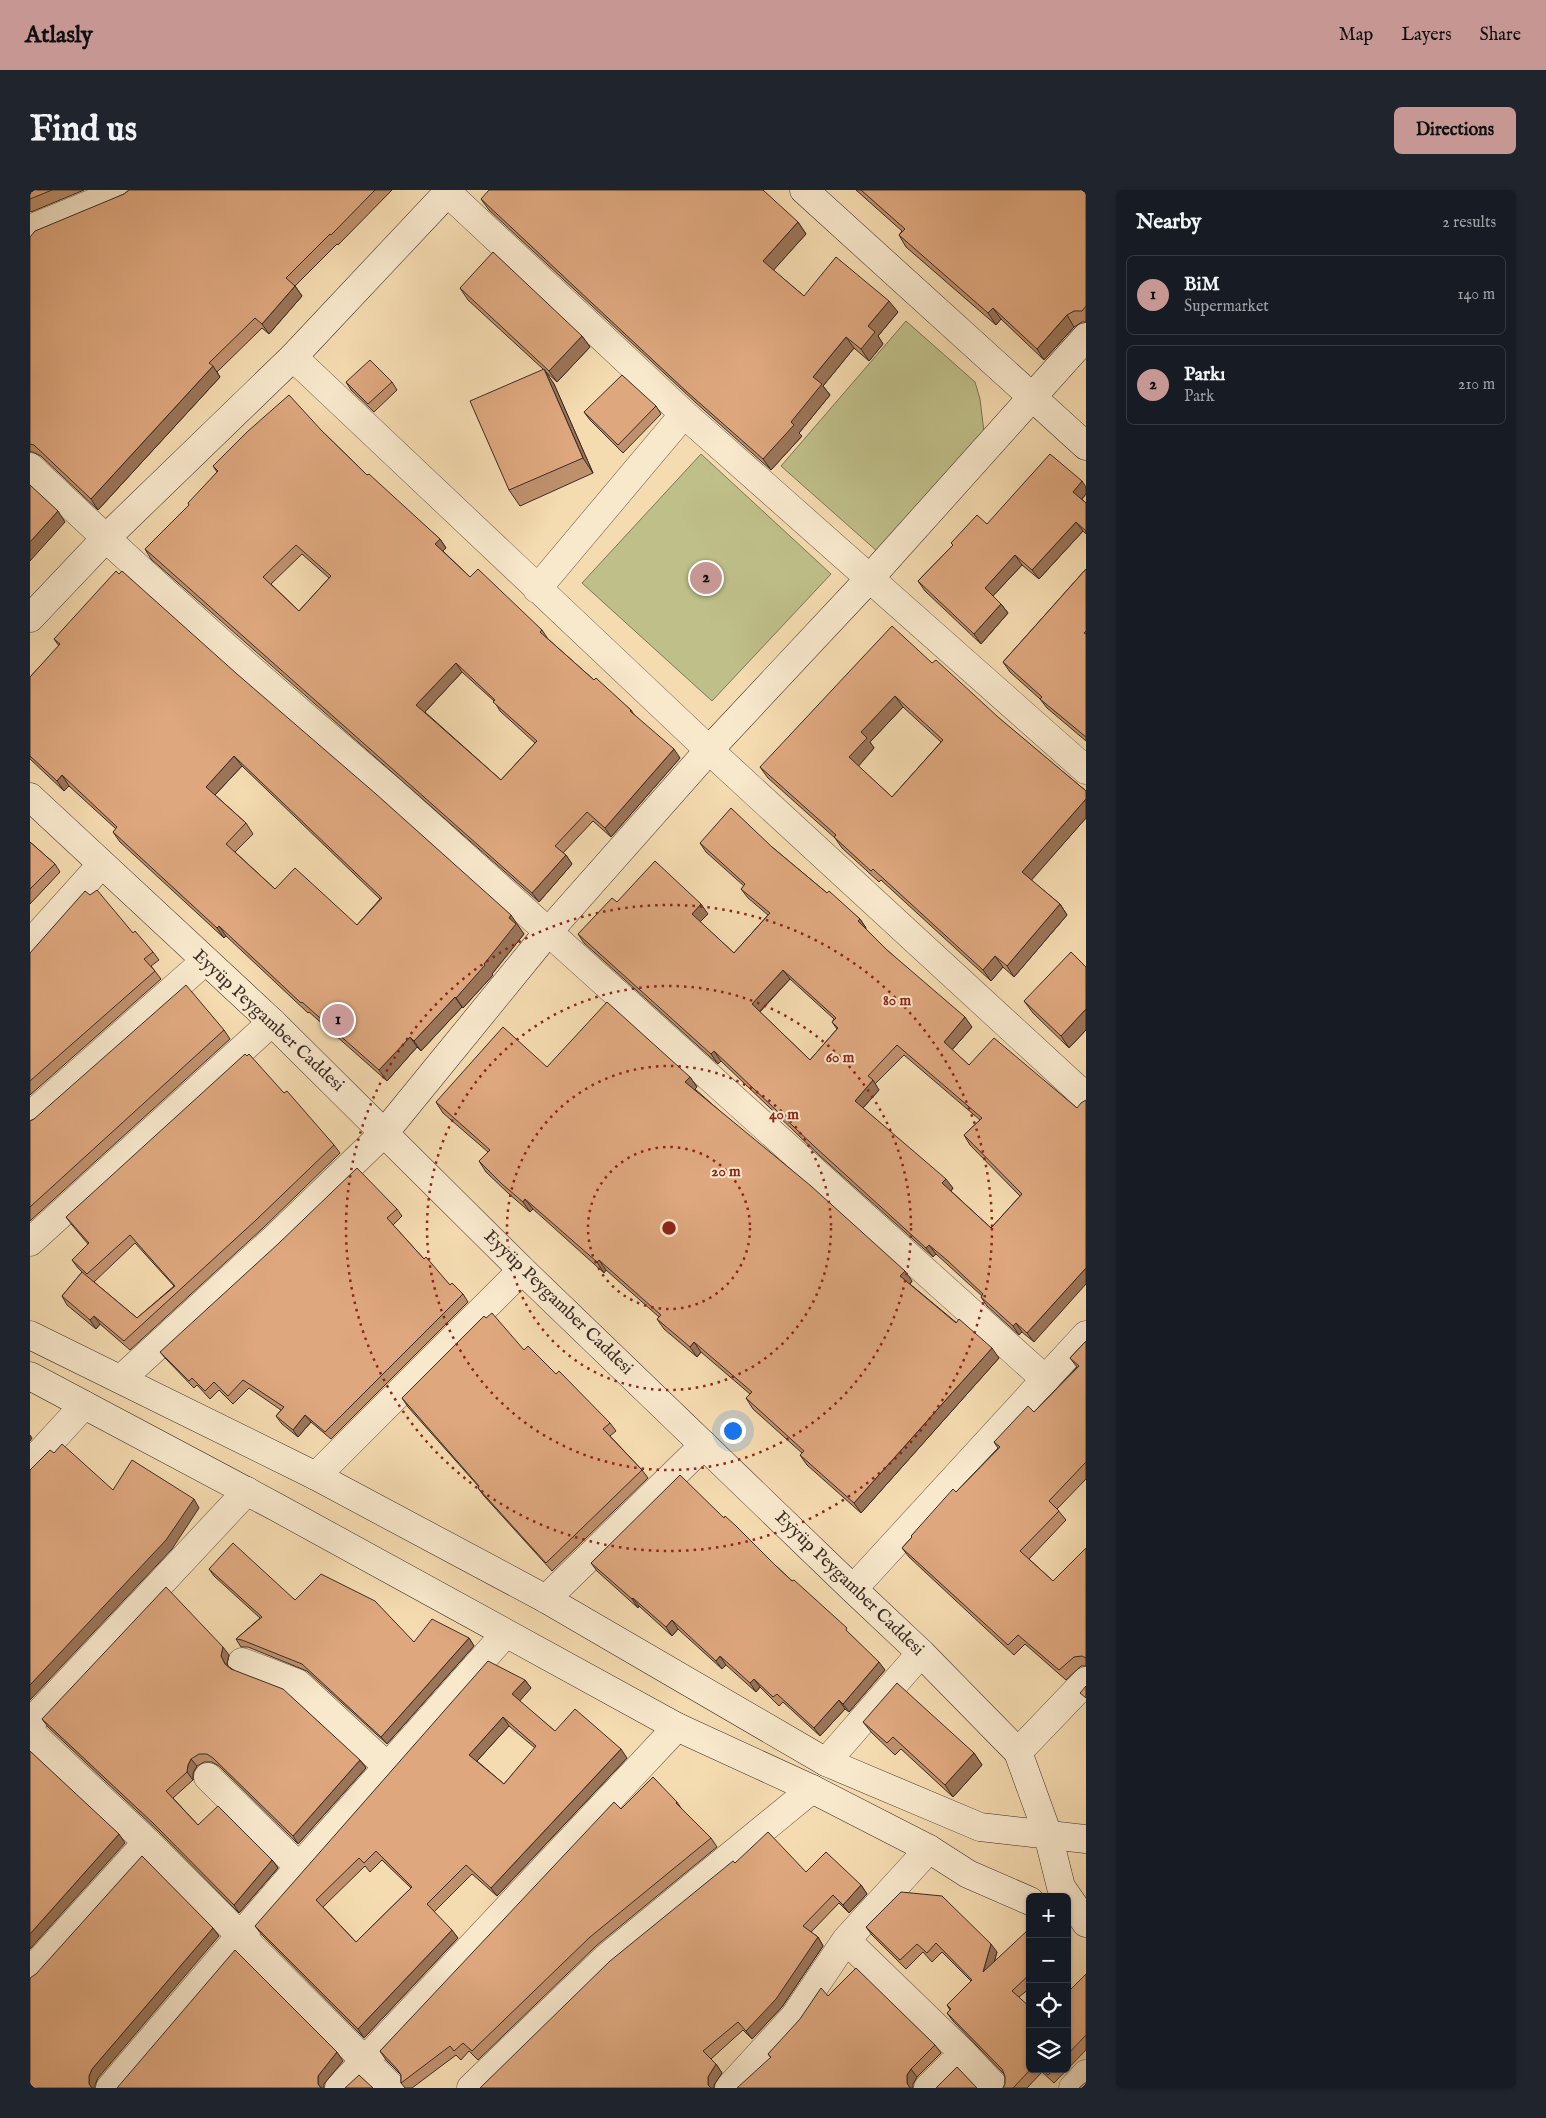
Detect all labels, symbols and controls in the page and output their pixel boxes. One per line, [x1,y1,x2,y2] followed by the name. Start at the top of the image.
[25,20,93,51] text: Atlasly
[1339,24,1373,47] text: Map
[1401,24,1452,47] text: Layers
[1480,24,1521,47] text: Share
[1394,107,1516,154] button: Directions
[30,108,137,153] text: Find us
[1136,209,1201,236] text: Nearby
[1442,213,1496,233] text: 2 results
[1184,273,1220,297] text: BiM
[1150,285,1156,305] text: 1
[1457,285,1495,305] text: 140 m
[1184,297,1269,317] text: Supermarket
[1184,363,1225,387] text: Parkı
[1149,375,1157,395] text: 2
[1458,375,1495,395] text: 210 m
[1184,387,1214,407] text: Park
[690,559,722,597] pin: 2
[187,945,349,1097] street label: Eyyüp Peygamber Caddesi
[883,991,911,1010] text: 80 m
[322,1001,354,1039] pin: 1
[826,1048,855,1067] text: 60 m
[769,1105,799,1124] text: 40 m
[711,1162,741,1181] text: 20 m
[660,1219,678,1237] centre of rings
[478,1226,638,1381] street label: Eyyüp Peygamber Caddesi
[720,1418,746,1444] your location
[769,1507,929,1662] street label: Eyyüp Peygamber Caddesi
[1026,1893,1071,2073] map controls
[1026,1893,1071,1938] button: +
[1026,1938,1071,1983] button: −
[1026,1983,1071,2028] button: locate
[1026,2028,1071,2073] button: layers

